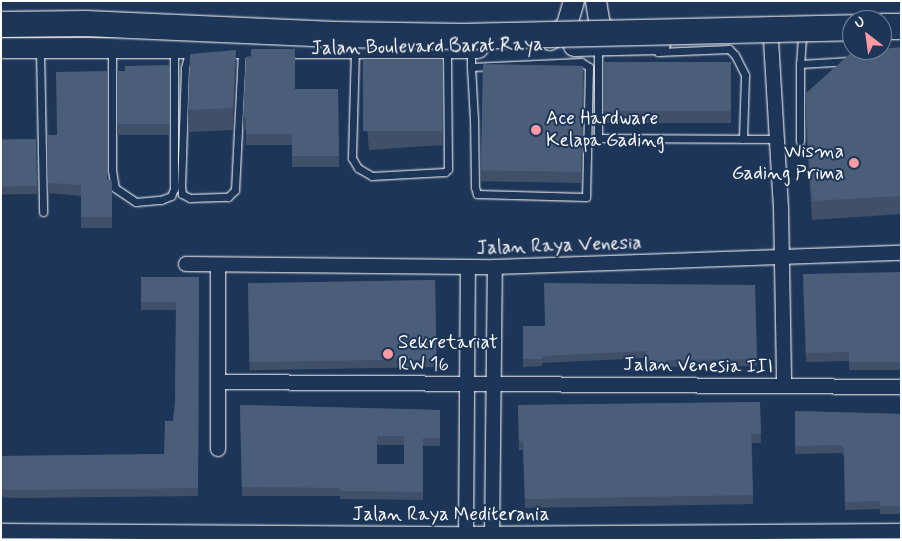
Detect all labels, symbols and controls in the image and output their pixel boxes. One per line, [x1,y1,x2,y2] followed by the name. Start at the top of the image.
[842,10,892,60] north arrow
[852,13,868,33] text: U
[313,34,541,60] street label: Jalan Boulevard Barat Raya
[546,108,665,152] place label: Ace Hardware Kelapa Gading
[530,124,542,136] marker: Ace Hardware Kelapa Gading
[727,141,844,185] place label: Wisma Gading Prima
[848,157,860,169] marker: Wisma Gading Prima
[478,232,640,260] street label: Jalan Raya Venesia
[398,332,498,376] place label: Sekretariat RW 16
[382,348,394,360] marker: Sekretariat RW 16
[623,353,773,379] street label: Jalan Venesia III
[350,504,552,526] street label: Jalan Raya Mediterania

